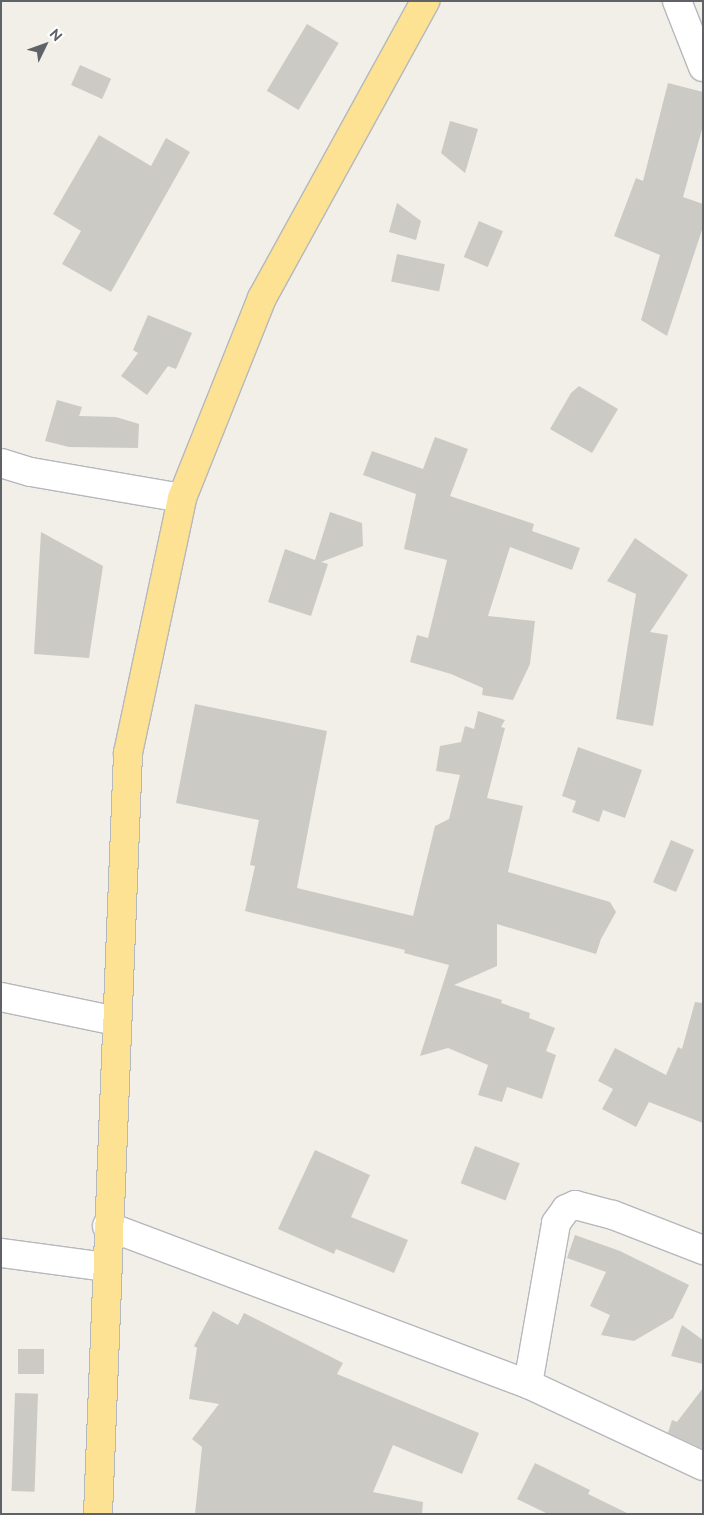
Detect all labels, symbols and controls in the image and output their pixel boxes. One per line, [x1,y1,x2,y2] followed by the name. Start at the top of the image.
[20,20,70,70] north arrow
[47,26,66,44] text: N

